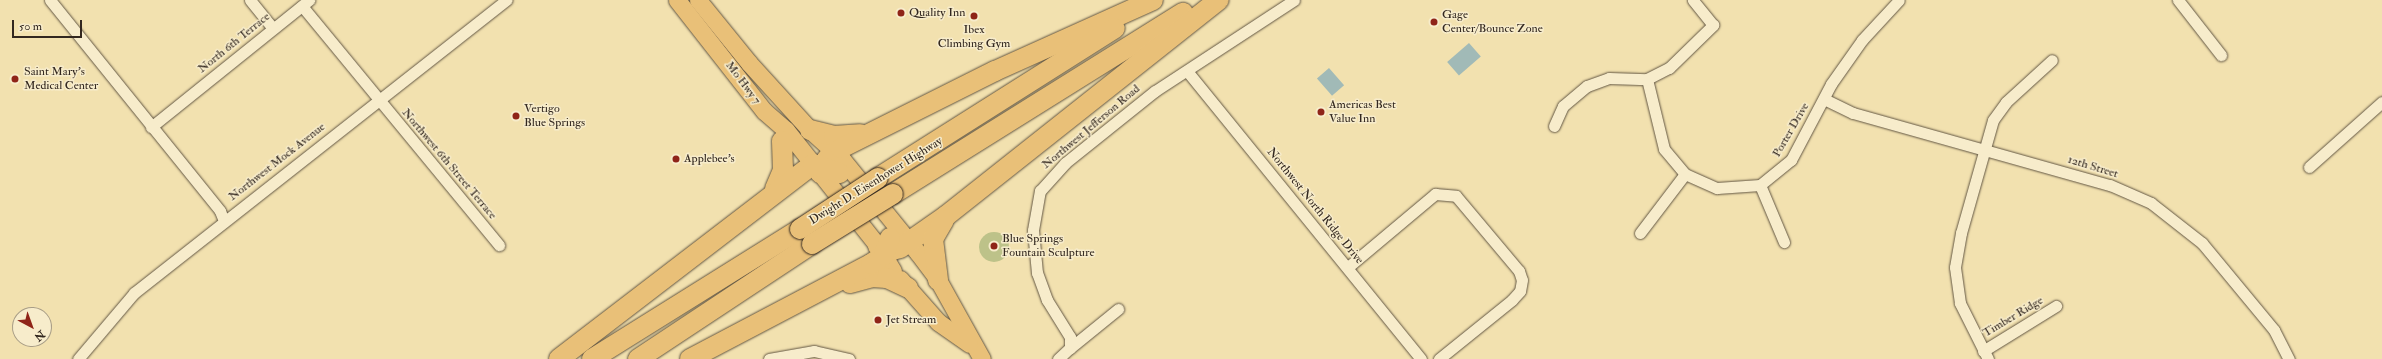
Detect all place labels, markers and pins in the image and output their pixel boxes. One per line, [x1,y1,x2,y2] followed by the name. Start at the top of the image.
[909,6,965,20] place label: Quality Inn
[896,8,906,18] marker: Quality Inn
[1442,8,1543,36] place label: Gage Center/Bounce Zone
[969,11,979,21] marker: Ibex Climbing Gym
[1429,17,1439,27] marker: Gage Center/Bounce Zone
[938,23,1010,51] place label: Ibex Climbing Gym
[24,65,98,93] place label: Saint Mary's Medical Center
[9,73,21,85] marker: Saint Mary's Medical Center
[1329,98,1396,126] place label: Americas Best Value Inn
[524,102,585,130] place label: Vertigo Blue Springs
[1316,107,1326,117] marker: Americas Best Value Inn
[511,111,521,121] marker: Vertigo Blue Springs
[684,152,735,166] place label: Applebee's
[671,154,681,164] marker: Applebee's
[1002,232,1094,260] place label: Blue Springs Fountain Sculpture
[989,241,999,251] marker: Blue Springs Fountain Sculpture
[886,313,936,327] place label: Jet Stream
[873,315,883,325] marker: Jet Stream

